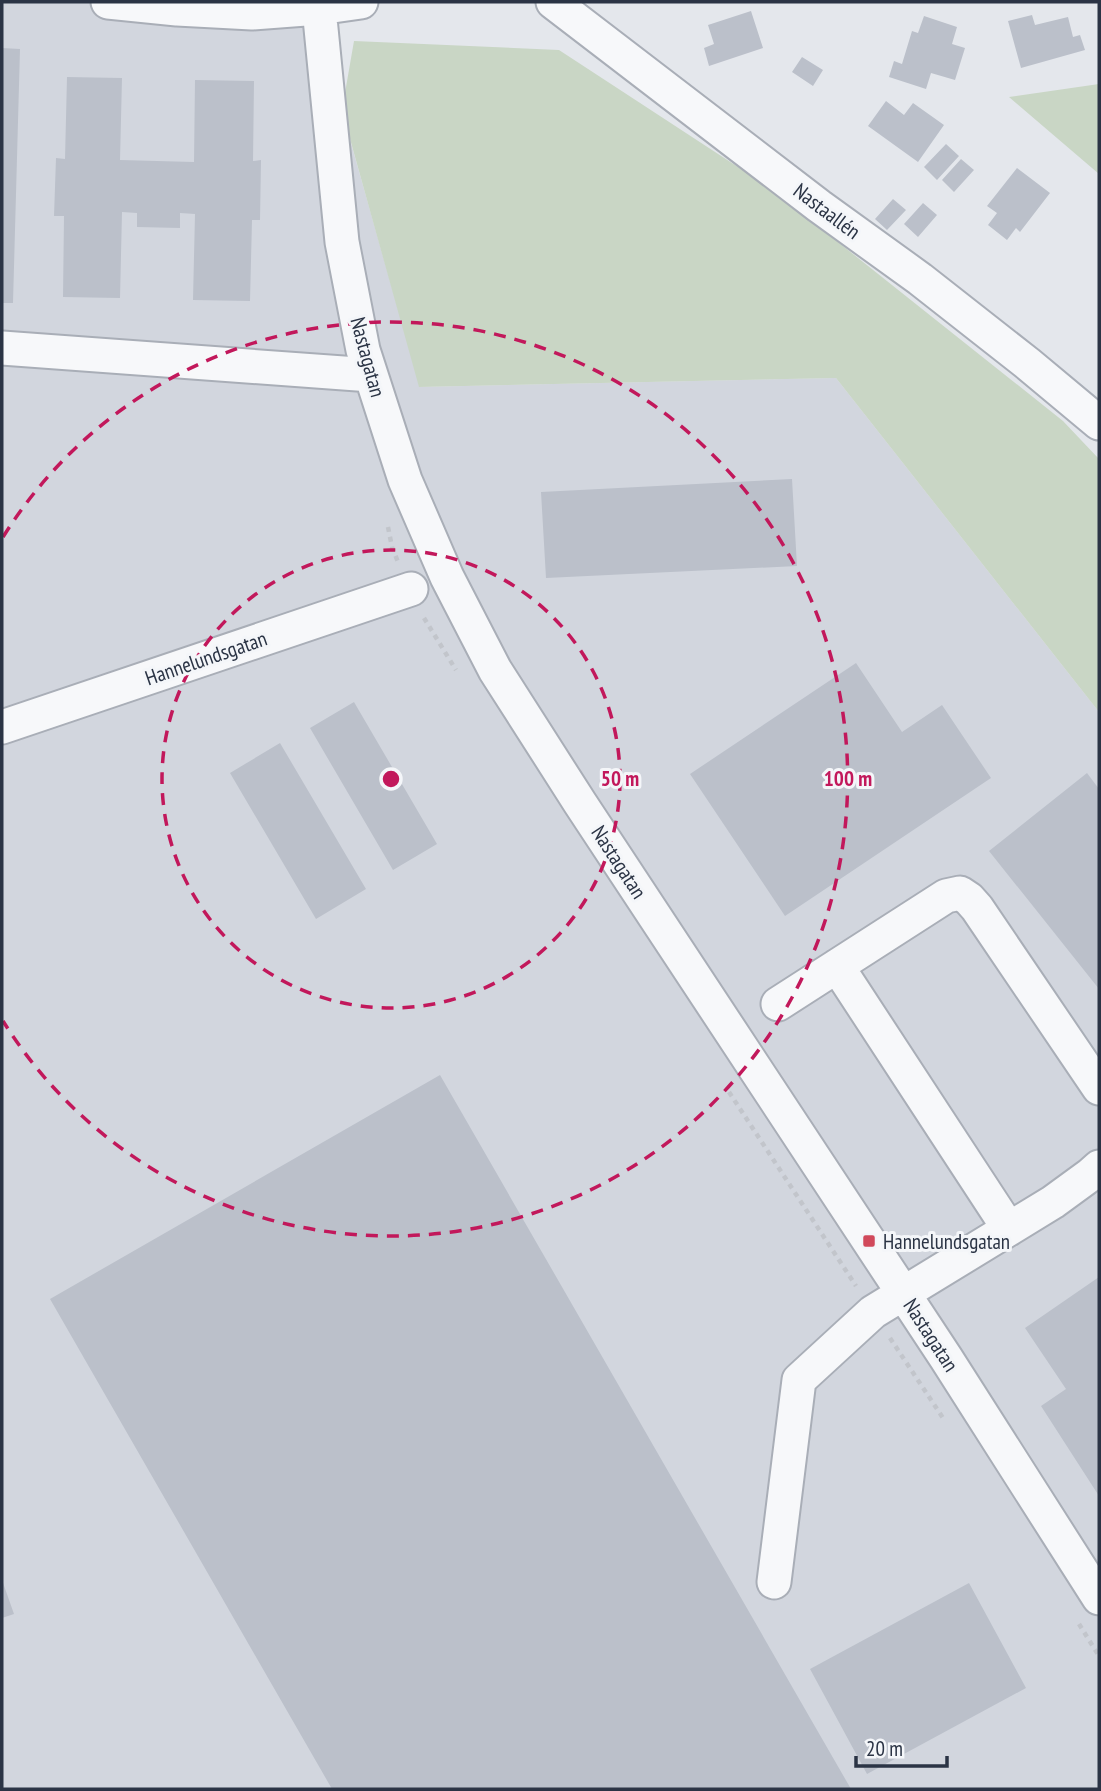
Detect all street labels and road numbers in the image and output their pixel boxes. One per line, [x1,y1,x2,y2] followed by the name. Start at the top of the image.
[788,177,866,245] street label: Nastaallén
[344,314,392,400] street label: Nastagatan
[142,625,270,691] street label: Hannelundsgatan
[585,820,653,904] street label: Nastagatan
[897,1293,965,1377] street label: Nastagatan

